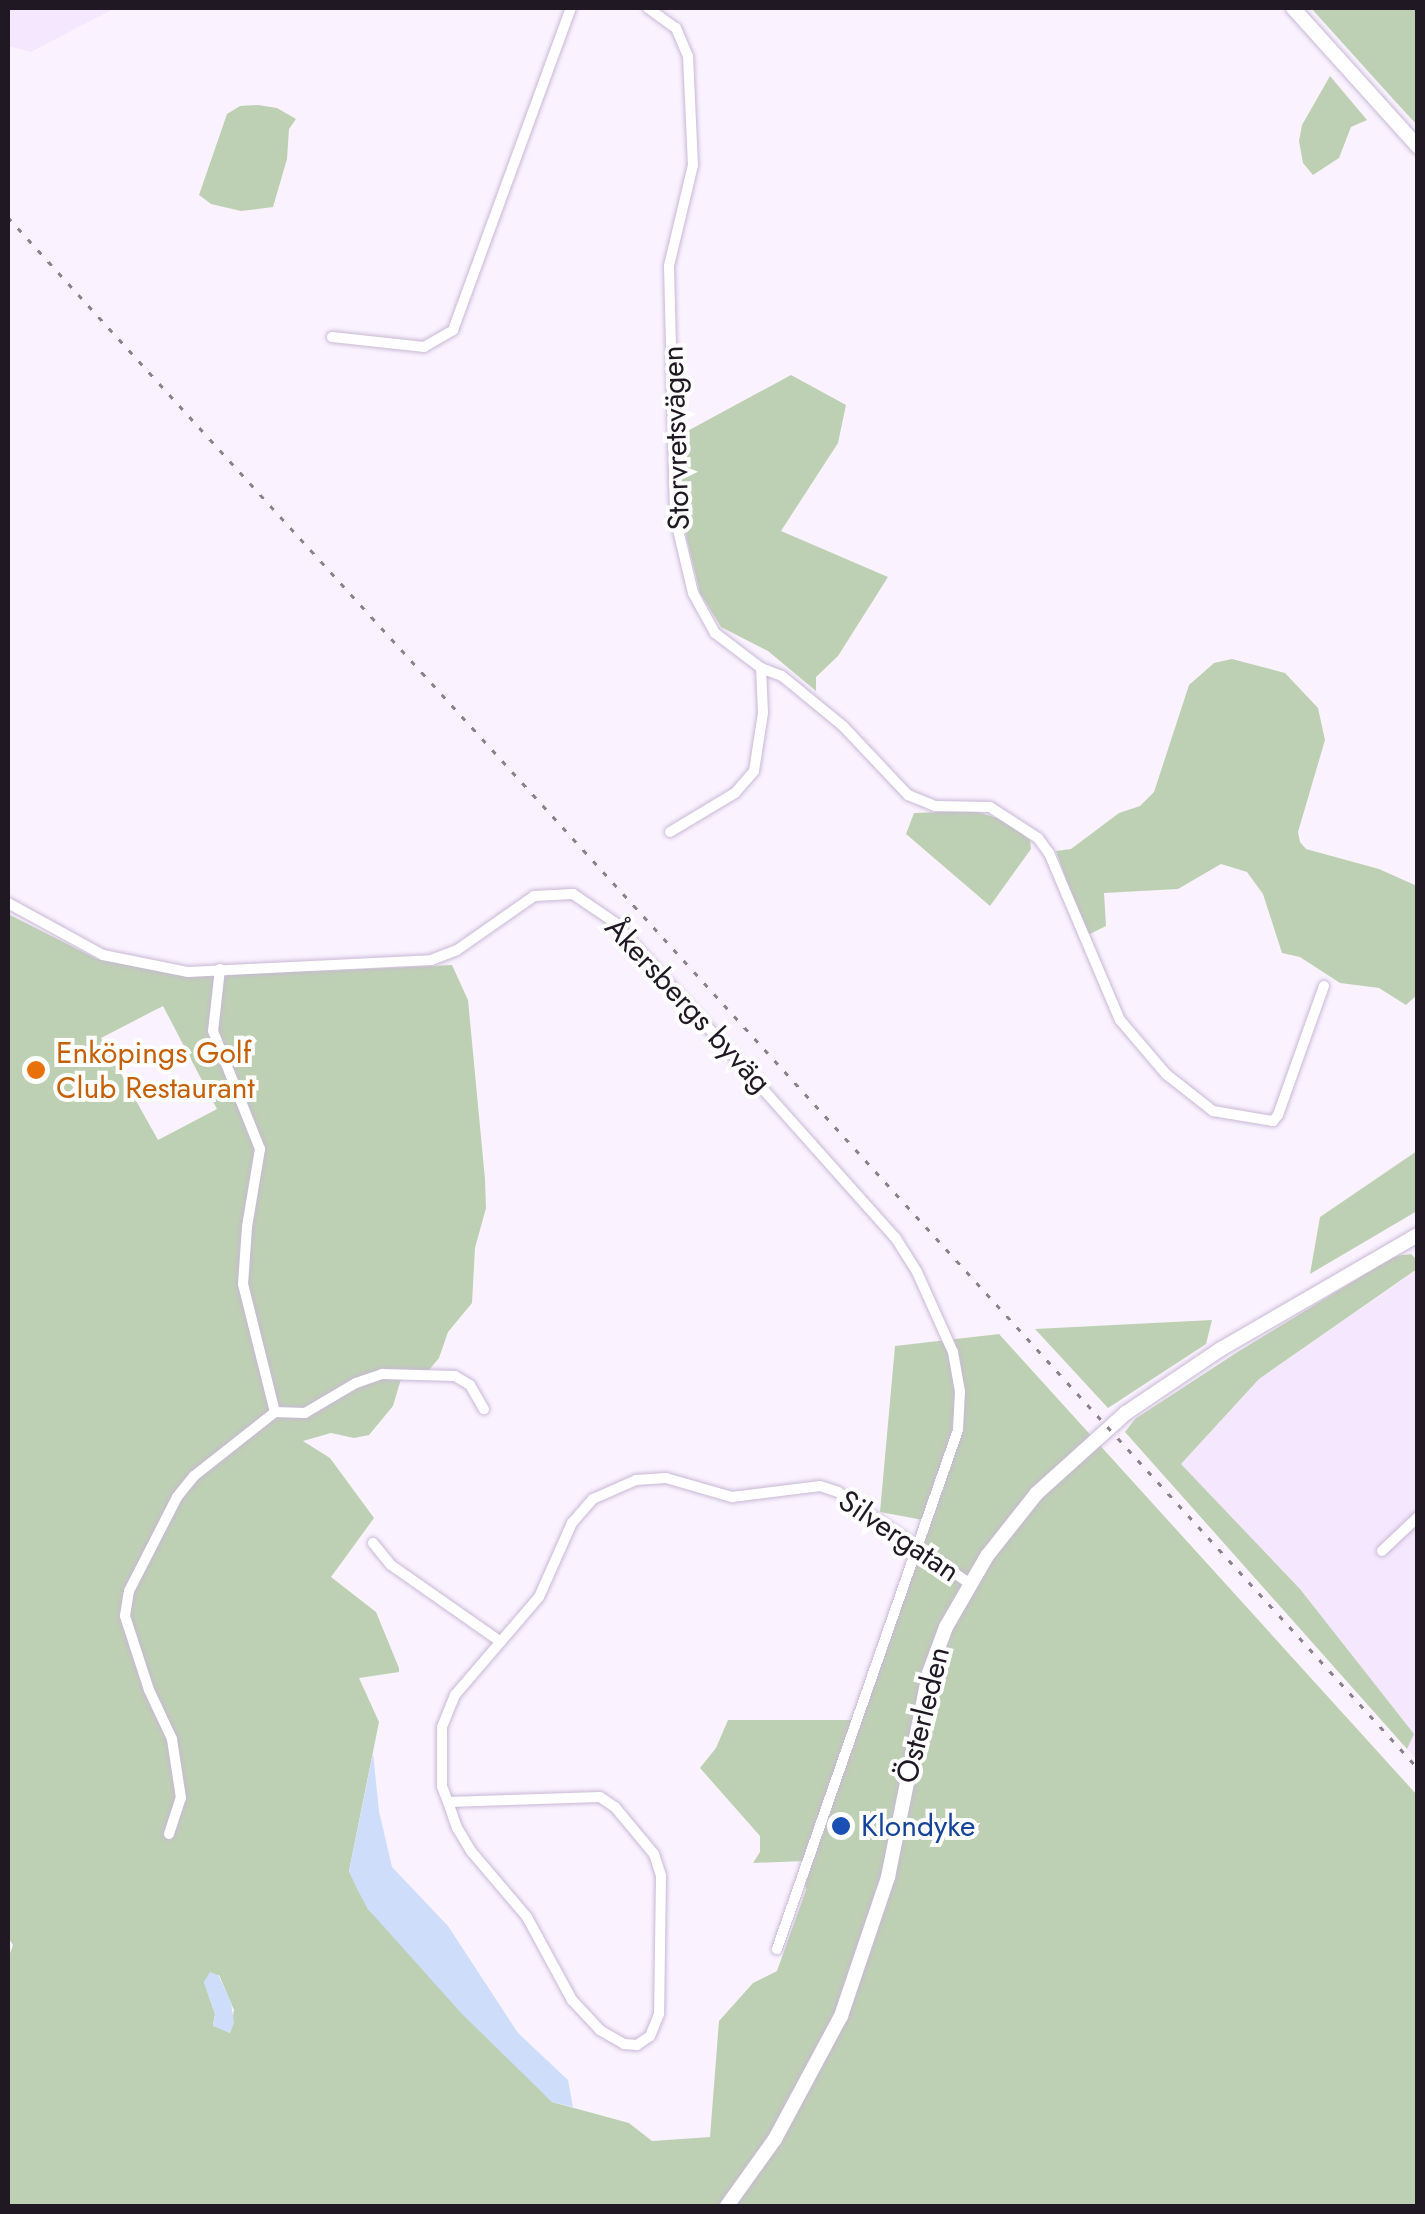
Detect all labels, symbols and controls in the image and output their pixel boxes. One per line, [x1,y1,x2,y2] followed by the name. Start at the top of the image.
[655,345,697,531] street label: Storvretsvägen
[598,910,778,1100] street label: Åkersbergs byväg
[56,1035,255,1106] place label: Enköpings Golf Club Restaurant
[25,1059,47,1081] marker: Enköpings Golf Club Restaurant
[832,1482,966,1590] street label: Silvergatan
[889,1643,957,1787] street label: Österleden
[861,1808,975,1844] place label: Klondyke
[830,1815,852,1837] marker: Klondyke

